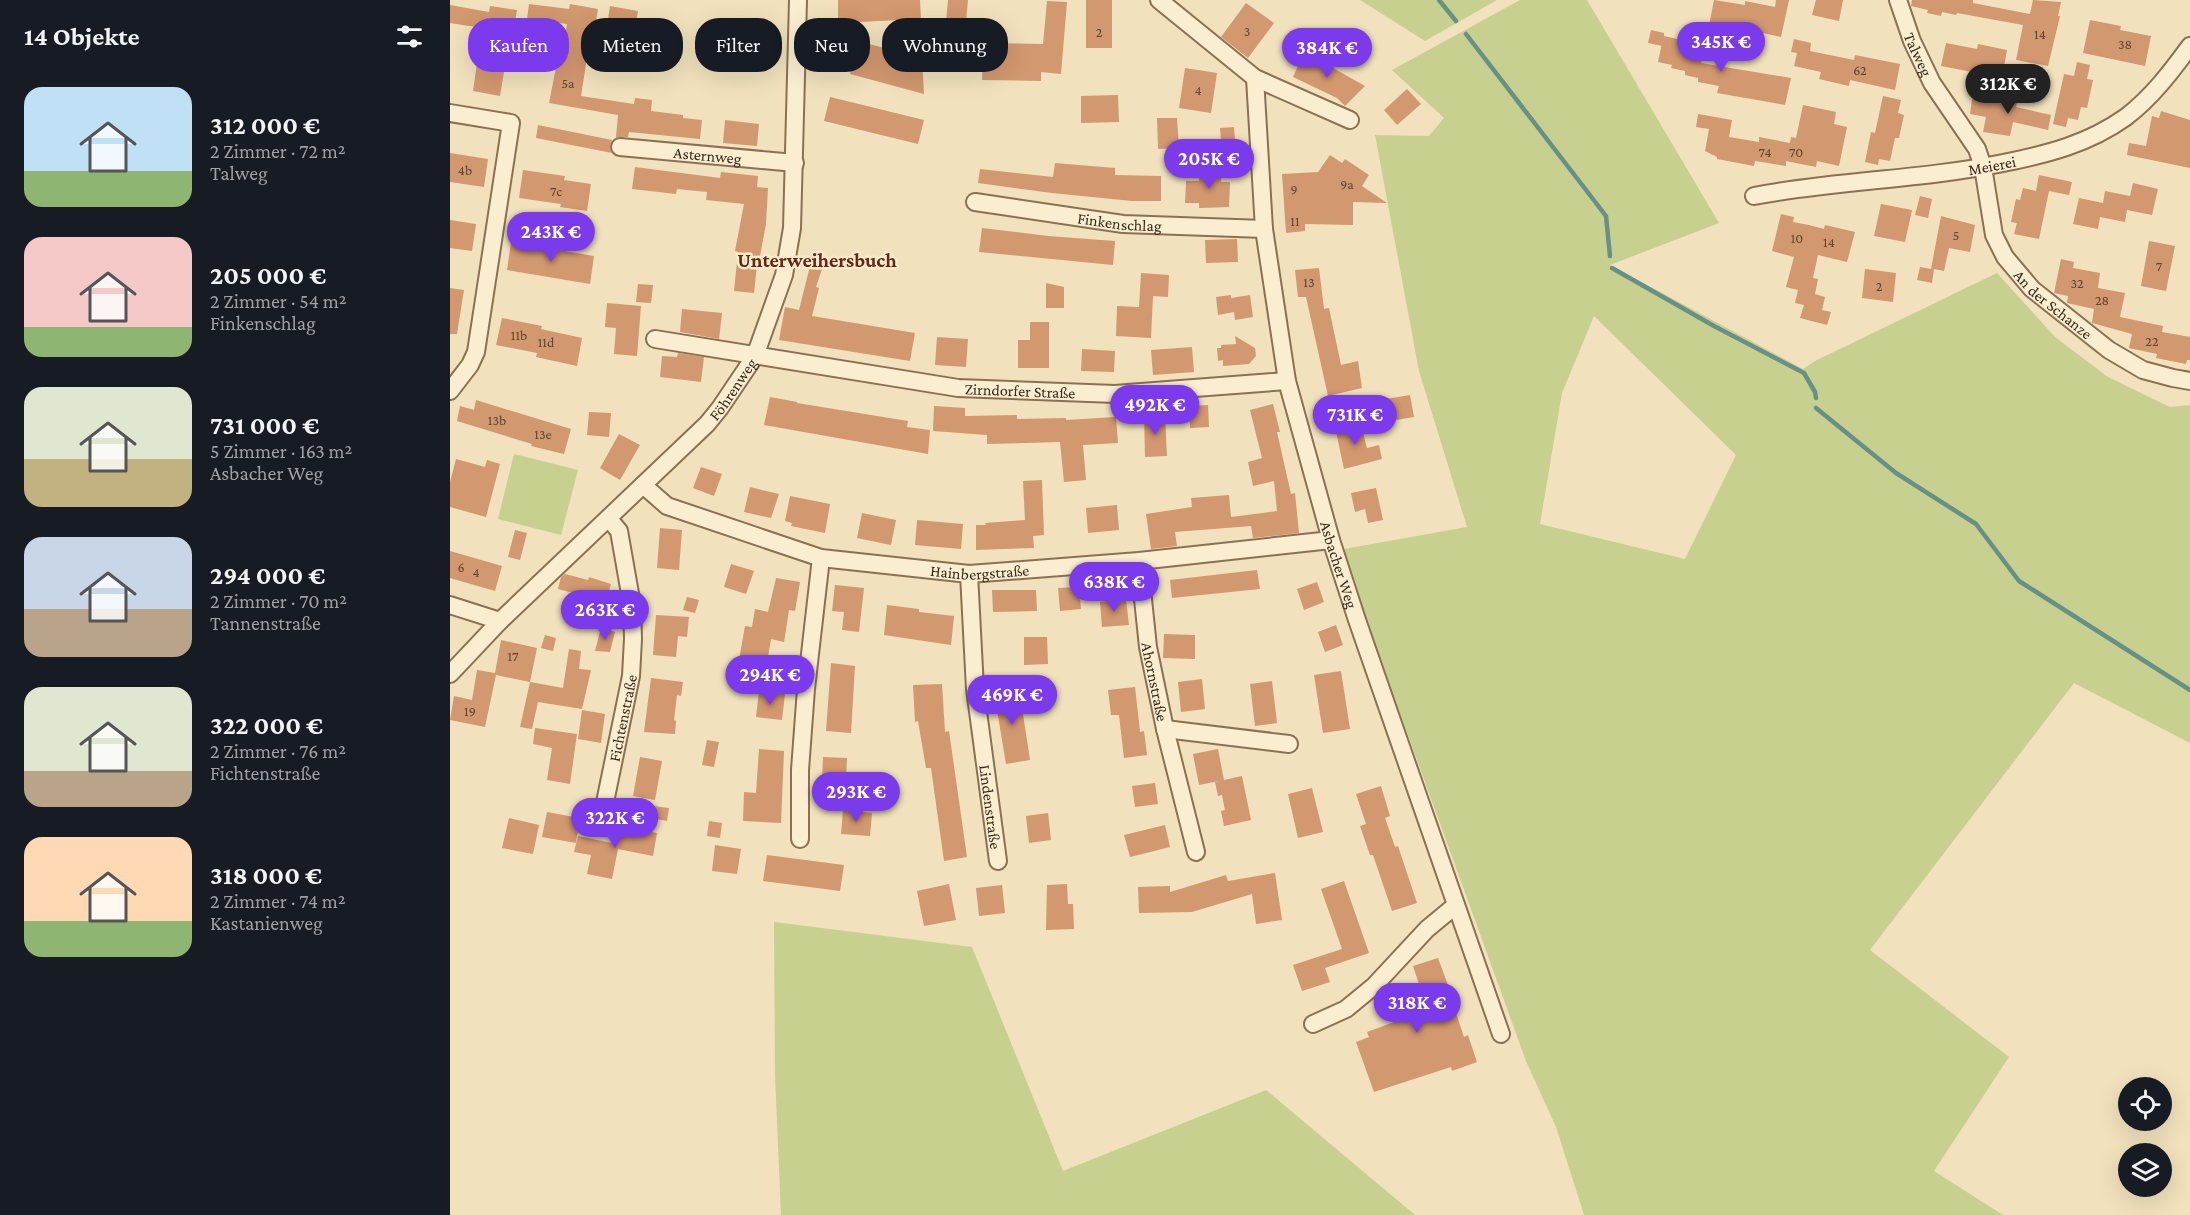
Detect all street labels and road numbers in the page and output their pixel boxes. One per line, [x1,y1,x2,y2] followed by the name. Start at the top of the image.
[1901,30,1936,79] street label: Talweg
[673,143,743,168] street label: Asternweg
[1967,152,2017,178] street label: Meierei
[1076,209,1162,235] street label: Finkenschlag
[2011,266,2096,342] street label: An der Schanze
[705,355,761,423] street label: Föhrenweg
[964,380,1076,401] street label: Zirndorfer Straße
[1318,519,1361,611] street label: Asbacher Weg
[929,561,1030,583] street label: Hainbergstraße
[1139,642,1172,723] street label: Ahornstraße
[605,673,640,763] street label: Fichtenstraße
[977,763,1005,850] street label: Lindenstraße

